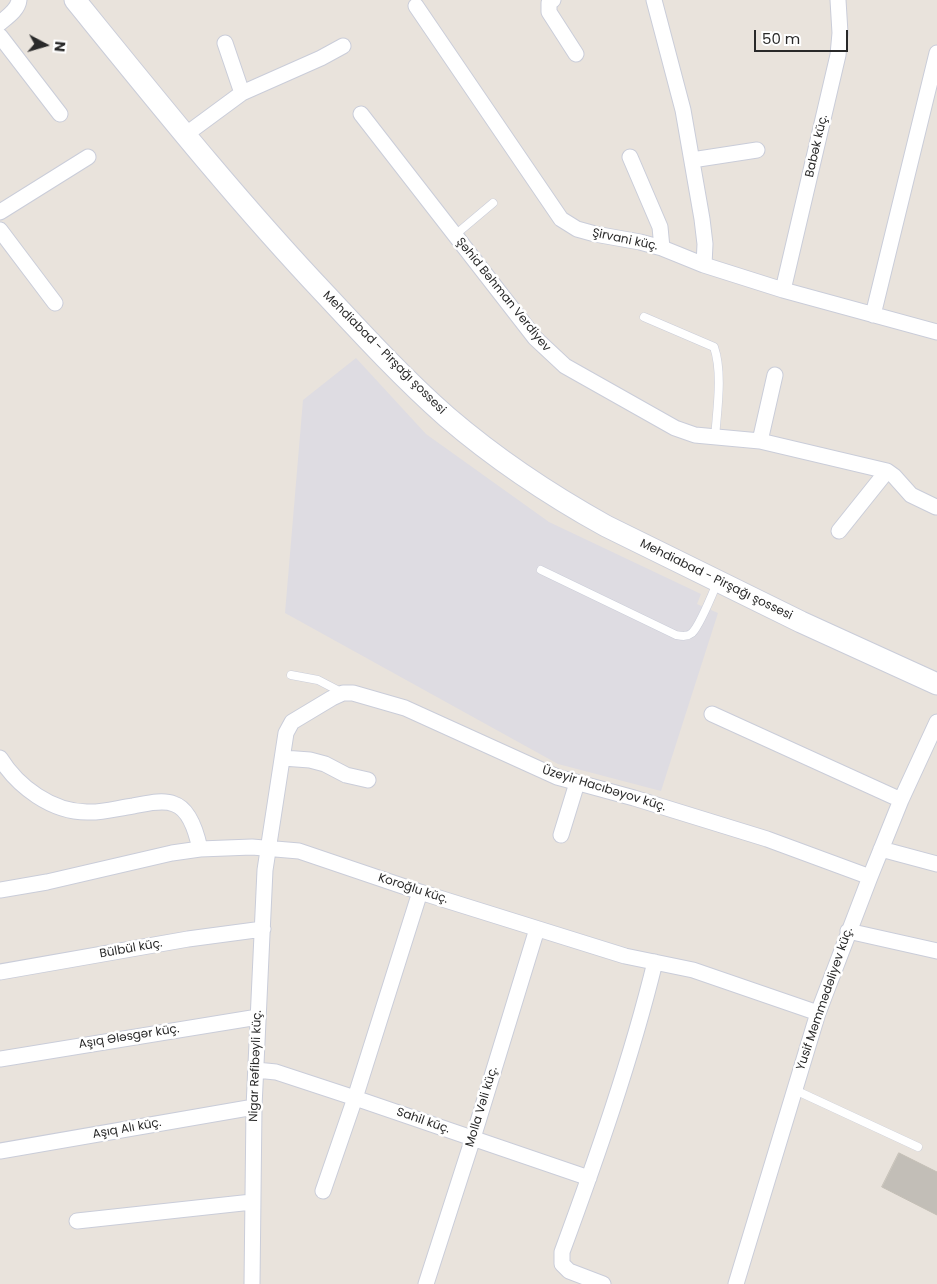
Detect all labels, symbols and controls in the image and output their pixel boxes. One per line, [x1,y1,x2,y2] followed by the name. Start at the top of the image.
[20,20,70,70] north arrow
[757,20,851,52] scale bar
[762,28,800,49] text: 50 m
[49,40,70,53] text: N
[803,113,831,179] street label: Babək küç.
[591,226,659,254] street label: Şirvani küç.
[453,235,553,355] street label: Şəhid Bəhman Verdiyev
[319,288,449,418] street label: Mehdiabad - Pirşağı şossesi
[637,537,795,623] street label: Mehdiabad - Pirşağı şossesi
[540,763,668,815] street label: Üzeyir Hacıbəyov küç.
[376,871,450,907] street label: Koroğlu küç.
[794,926,856,1072] street label: Yusif Məmmədəliyev küç.
[98,936,164,962] street label: Bülbül küç.
[247,1010,265,1122] street label: Nigar Rəfibəyli küç.
[78,1022,180,1052] street label: Aşıq Ələsgər küç.
[463,1065,501,1149] street label: Molla Vəli küç.
[394,1105,452,1137] street label: Sahil küç.
[92,1116,162,1142] street label: Aşıq Alı küç.

